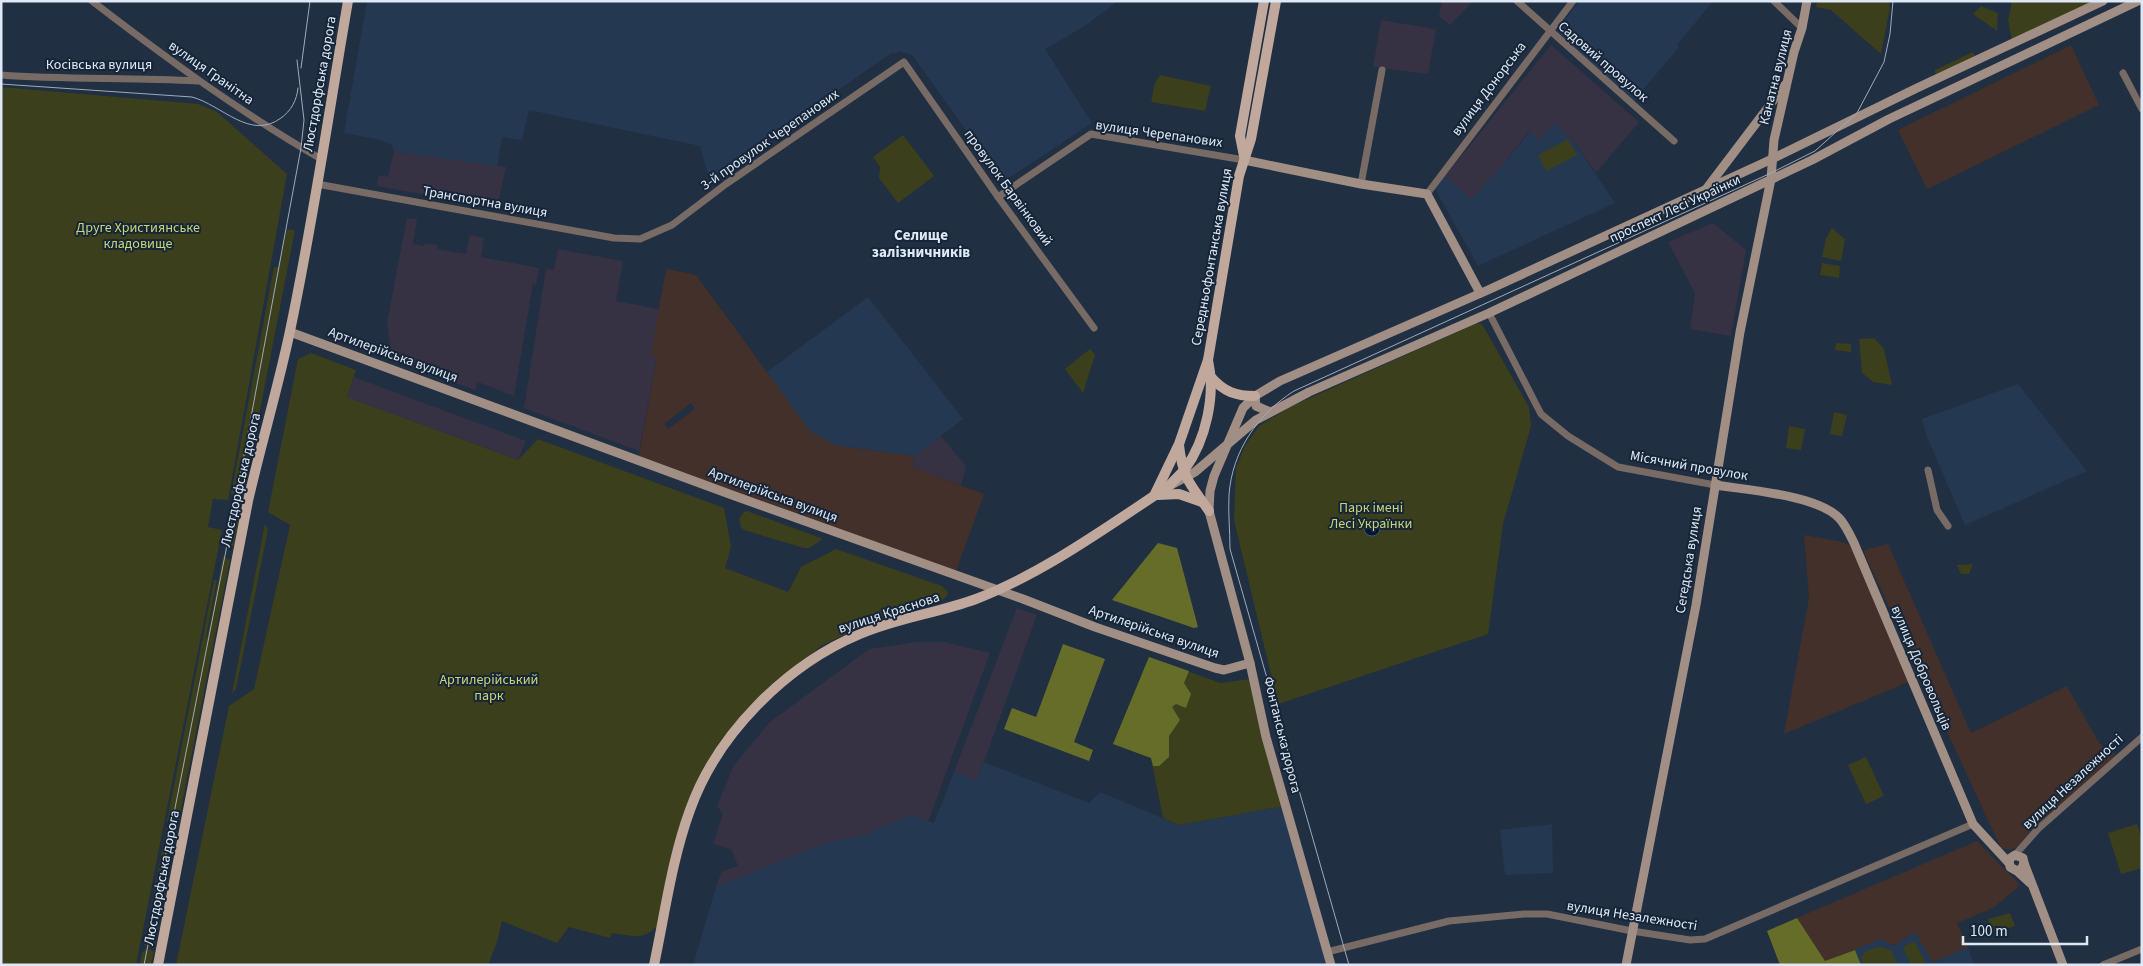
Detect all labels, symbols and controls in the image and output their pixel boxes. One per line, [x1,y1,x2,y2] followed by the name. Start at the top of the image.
[298,15,342,153] street label: Люстдорфська дорога
[1553,17,1653,107] street label: Садовий провулок
[1754,27,1798,127] street label: Канатна вулиця
[164,36,258,110] street label: вулиця Гранітна
[1447,38,1531,140] street label: вулиця Донорська
[46,55,152,75] street label: Косівська вулиця
[697,84,844,195] street label: 3-й провулок Черепанових
[1094,115,1225,153] street label: вулиця Черепанових
[959,126,1057,250] street label: провулок Барвінковий
[1187,167,1237,347] street label: Середньофонтанська вулиця
[1606,170,1744,248] street label: проспект Лесі Українки
[421,181,549,223] street label: Транспортна вулиця
[76,218,200,254] park label: Друге Християнське кладовище
[872,225,970,263] district label: Селище залізничників
[325,322,461,388] street label: Артилерійська вулиця
[216,411,266,549] street label: Люстдорфська дорога
[1629,446,1750,486] street label: Місячний провулок
[705,462,841,528] street label: Артилерійська вулиця
[1330,498,1412,534] park label: Парк імені Лесі Українки
[1671,505,1707,615] street label: Сегедська вулиця
[836,587,942,639] street label: вулиця Краснова
[1086,600,1222,664] street label: Артилерійська вулиця
[1886,603,1956,733] street label: вулиця Добровольців
[439,670,539,706] park label: Артилерійський парк
[1258,675,1306,795] street label: Фонтанська дорога
[2018,730,2128,834] street label: вулиця Незалежності
[139,809,185,947] street label: Люстдорфська дорога
[1565,896,1699,936] street label: вулиця Незалежності
[1963,914,2087,946] scale bar
[1970,921,2008,942] text: 100 m

